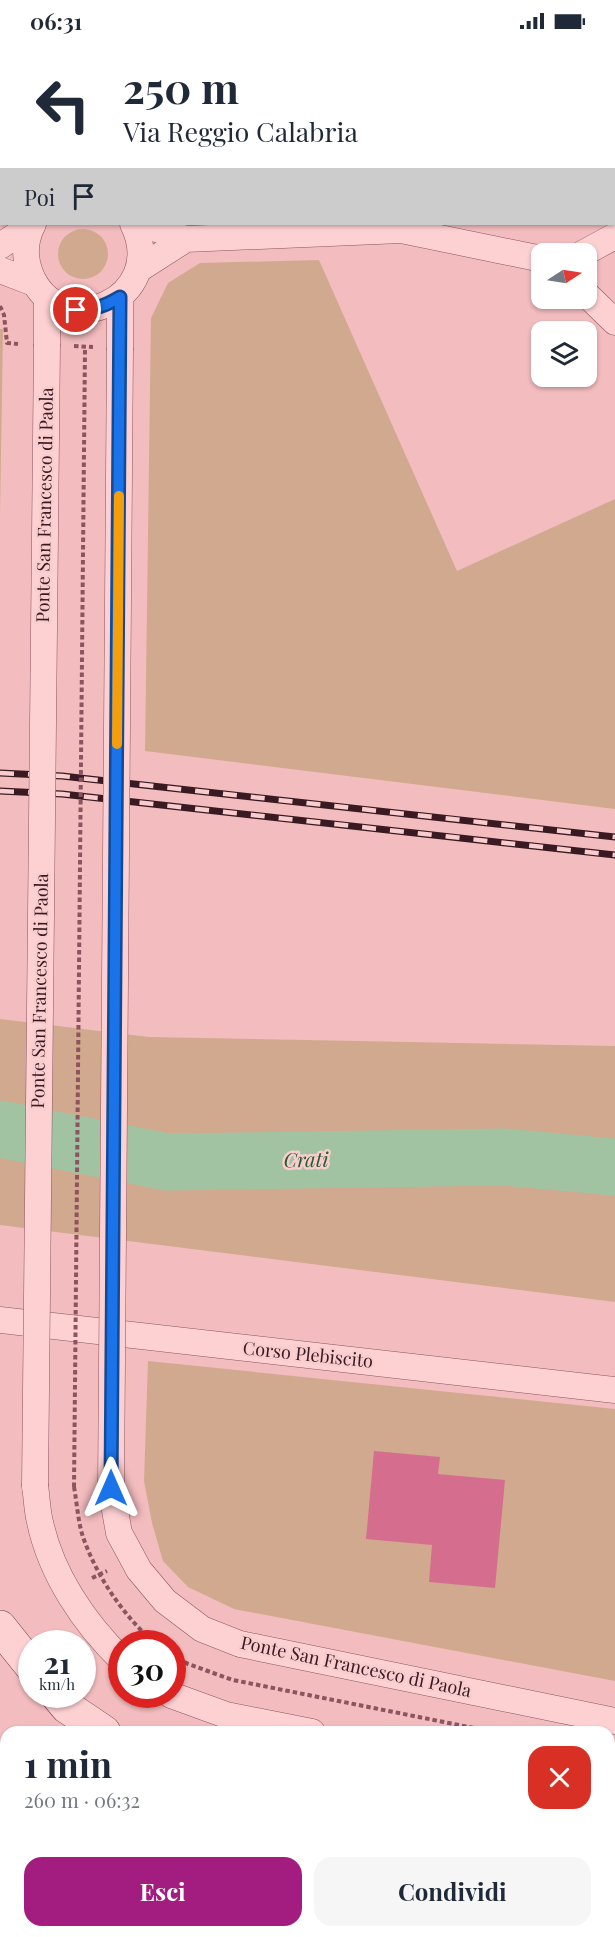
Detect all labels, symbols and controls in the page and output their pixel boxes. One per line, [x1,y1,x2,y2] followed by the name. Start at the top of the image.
[30,6,82,36] text: 06:31
[123,59,239,115] text: 250 m
[24,66,102,144] icon: left
[123,113,358,149] text: Via Reggio Calabria
[67,180,100,213] icon: arrive
[24,182,55,212] text: Poi
[531,243,597,309] north arrow
[531,243,597,387] map controls
[50,284,101,335] pin
[59,293,92,326] icon: arrive
[531,321,597,387] button: layers
[30,387,58,623] street label: Ponte San Francesco di Paola
[25,873,53,1109] street label: Ponte San Francesco di Paola
[283,1145,330,1172] water label: Crati
[242,1335,375,1373] street label: Corso Plebiscito
[79,1456,143,1520] position arrow
[108,1630,186,1708] speed limit sign: 30
[239,1630,474,1702] street label: Ponte San Francesco di Paola
[43,1642,71,1682] text: 21
[39,1674,75,1694] text: km/h
[24,1739,112,1787] text: 1 min
[528,1746,591,1809] button: close
[24,1786,140,1813] text: 260 m · 06:32
[24,1857,302,1926] button: Esci
[314,1857,591,1926] button: Condividi

